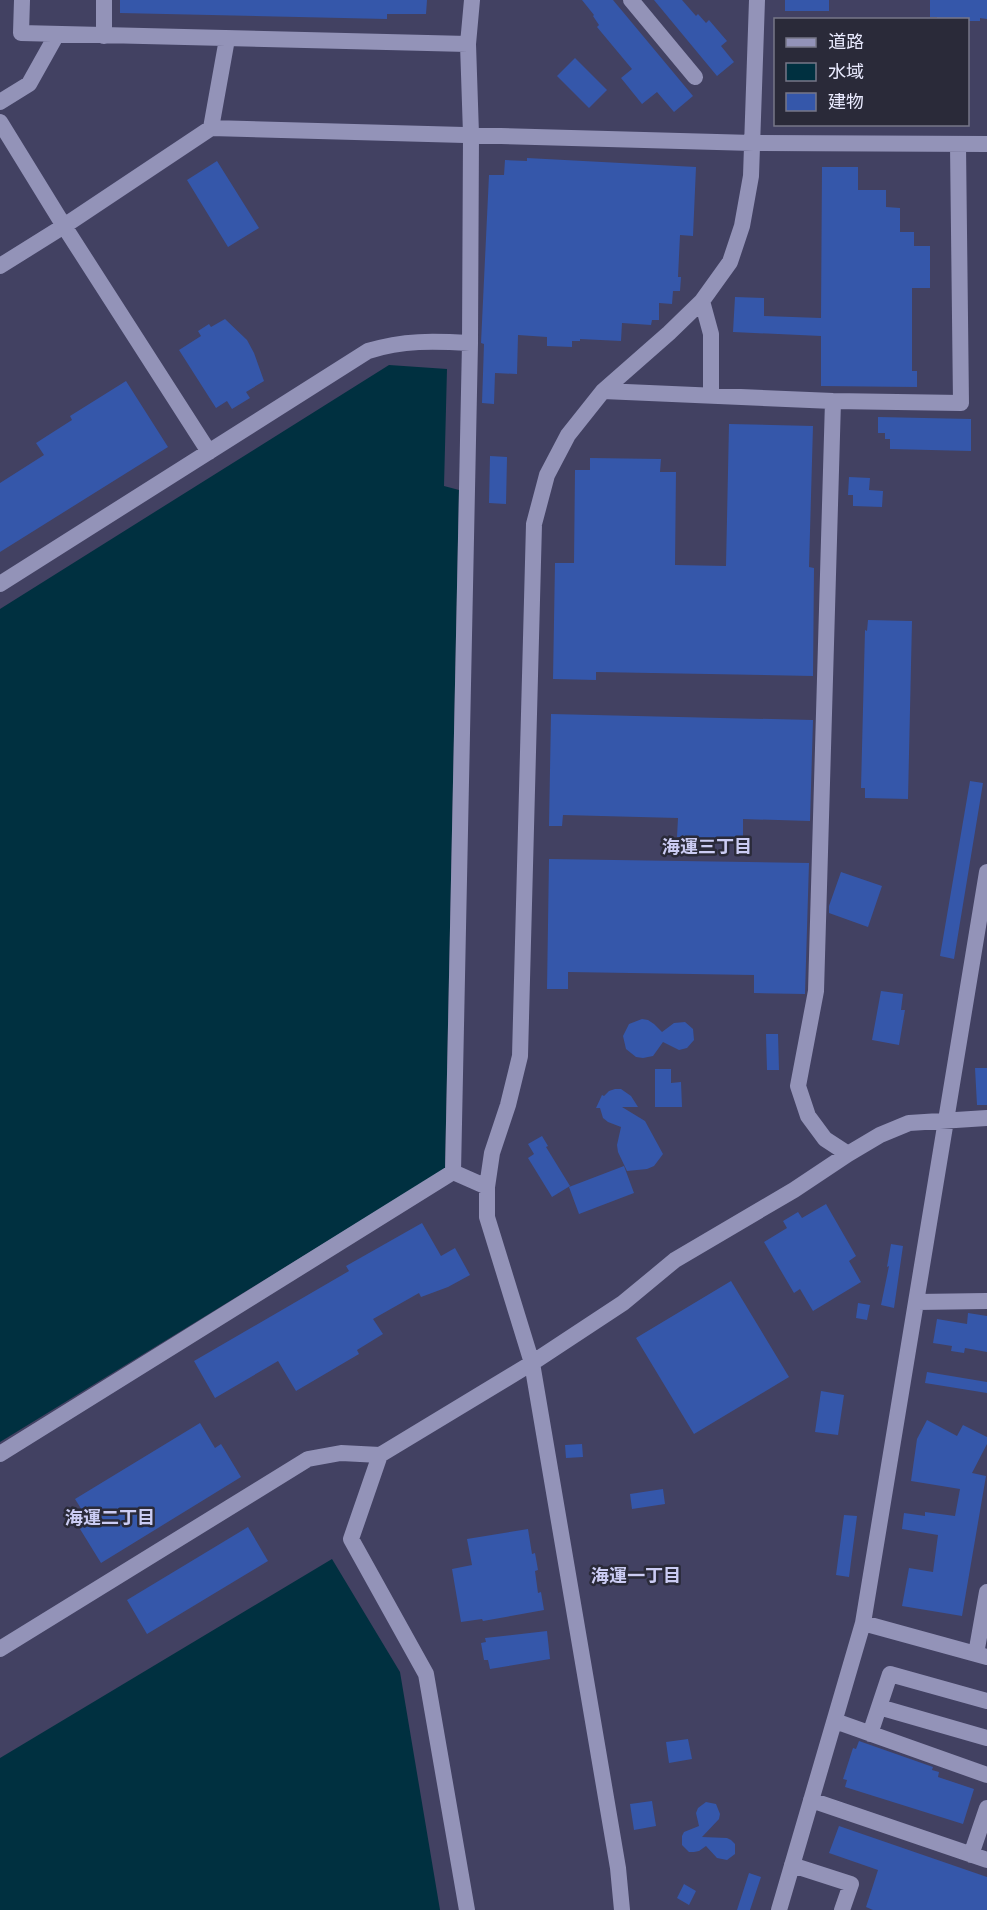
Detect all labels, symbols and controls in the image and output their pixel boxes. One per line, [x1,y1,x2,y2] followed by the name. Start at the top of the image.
[774,18,969,126] legend
[828,30,864,54] text: 道路
[828,60,864,84] text: 水域
[828,90,864,114] text: 建物
[662,835,752,859] district label: 海運三丁目
[65,1506,155,1530] district label: 海運二丁目
[591,1564,681,1588] district label: 海運一丁目

